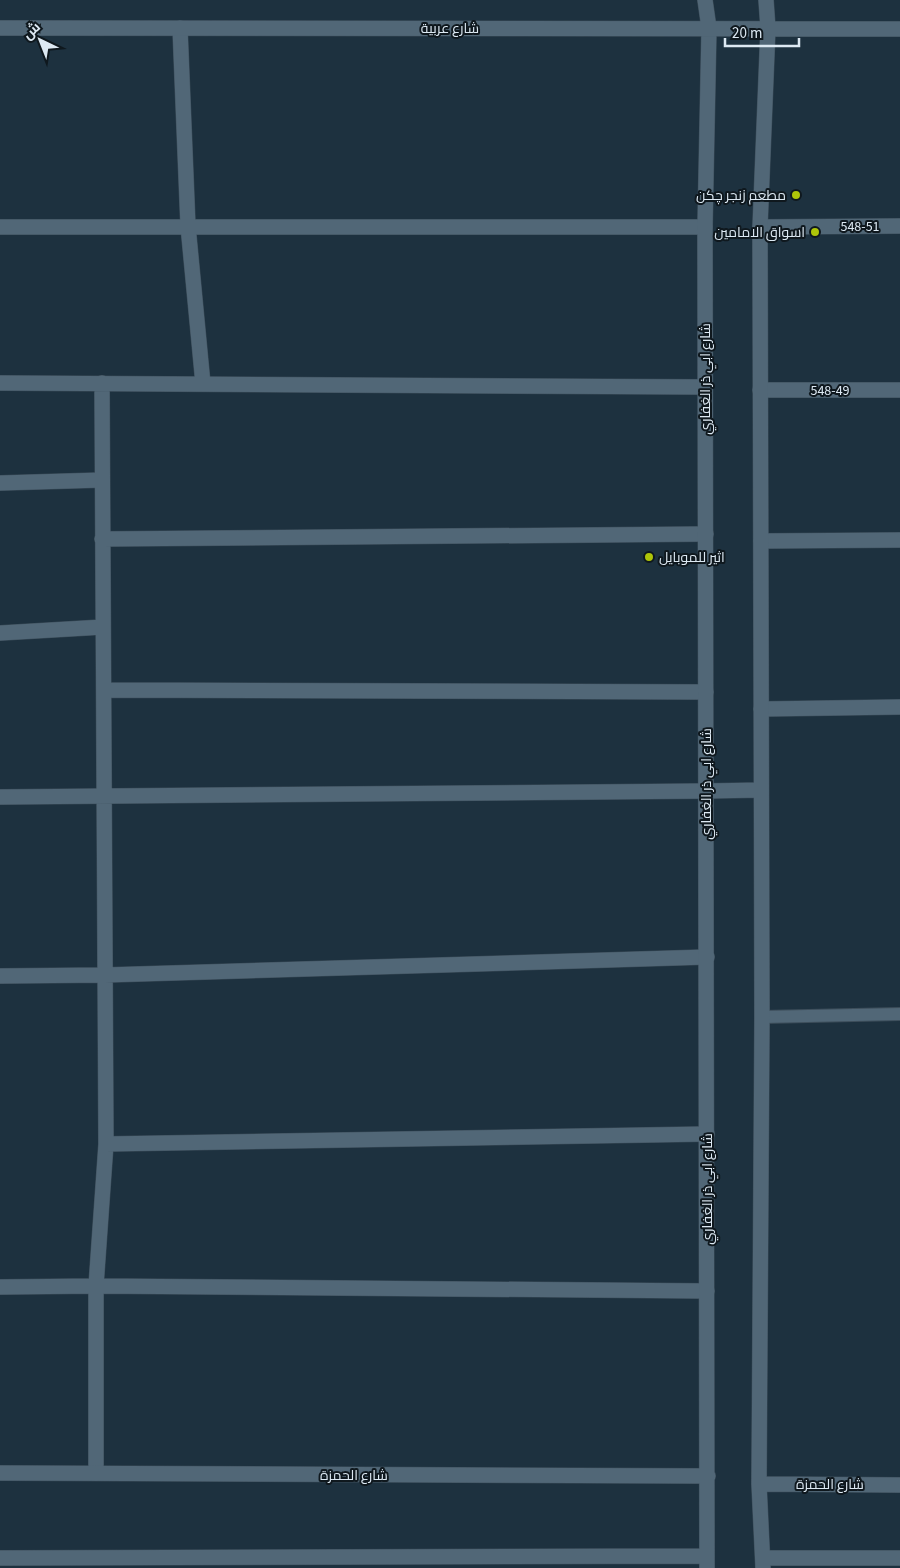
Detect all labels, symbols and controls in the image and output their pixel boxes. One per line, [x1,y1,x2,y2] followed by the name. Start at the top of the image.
[15,15,65,65] north arrow
[725,15,799,47] scale bar
[18,18,45,45] text: ش
[421,19,479,39] street label: شارع عربية
[732,23,762,44] text: 20 m
[696,186,786,206] place label: مطعم زنجر چكن
[790,189,802,201] marker: مطعم زنجر چكن
[840,217,880,237] street label: 548-51
[714,223,805,243] place label: اسواق الامامين
[809,226,821,238] marker: اسواق الامامين
[696,323,717,435] street label: شارع ابي ذر الغفاري
[810,381,850,401] street label: 548-49
[659,548,725,568] place label: اثير للموبايل
[643,551,655,563] marker: اثير للموبايل
[697,728,718,840] street label: شارع ابي ذر الغفاري
[698,1133,719,1245] street label: شارع ابي ذر الغفاري
[320,1466,388,1486] street label: شارع الحمزة
[796,1475,864,1495] street label: شارع الحمزة

